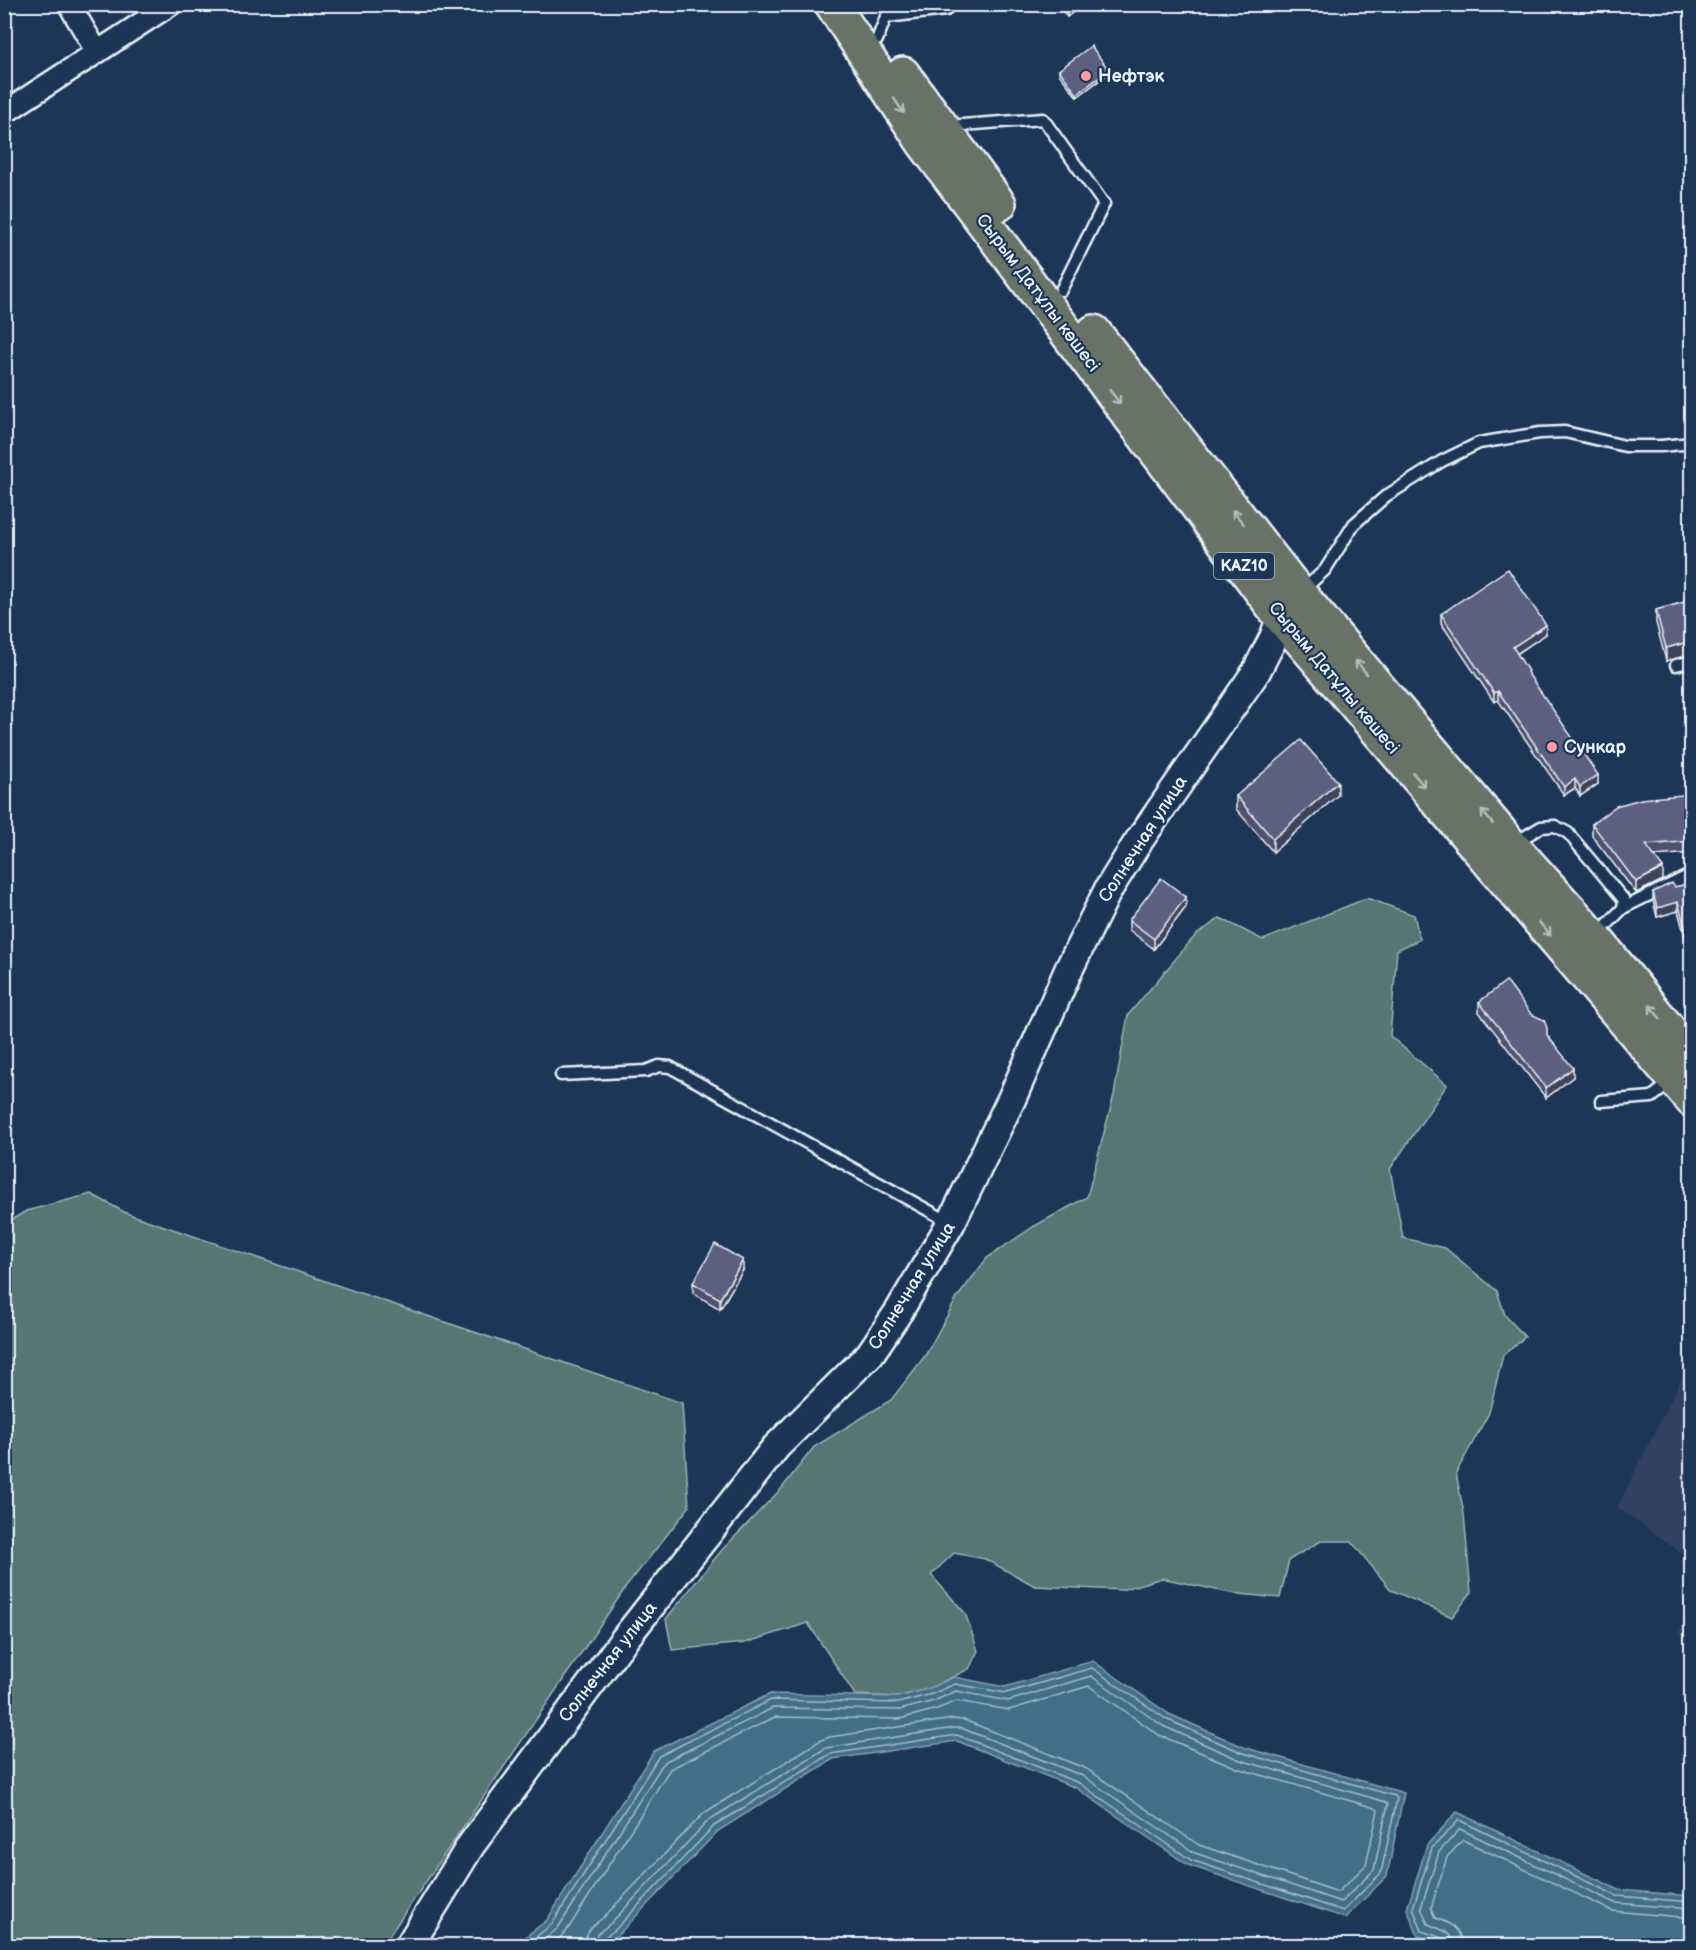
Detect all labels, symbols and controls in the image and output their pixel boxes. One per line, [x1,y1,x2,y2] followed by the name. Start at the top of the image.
[1098,66,1165,87] place label: Нефтэк
[1079,69,1093,83] marker: Нефтэк
[893,97,905,114] one-way arrow
[972,210,1104,376] street label: Сырым Датұлы көшесі
[1109,389,1121,405] one-way arrow
[1231,509,1244,525] one-way arrow
[1214,553,1274,579] road number: KAZ10
[1264,598,1404,758] street label: Сырым Датұлы көшесі
[1355,659,1368,675] one-way arrow
[1564,737,1627,758] place label: Сункар
[1545,740,1559,754] marker: Сункар
[1094,771,1192,906] street label: Солнечная улица
[1412,772,1426,787] one-way arrow
[1480,810,1494,825] one-way arrow
[1538,921,1552,936] one-way arrow
[1648,1005,1661,1021] one-way arrow
[864,1218,960,1354] street label: Солнечная улица
[555,1597,662,1726] street label: Солнечная улица

